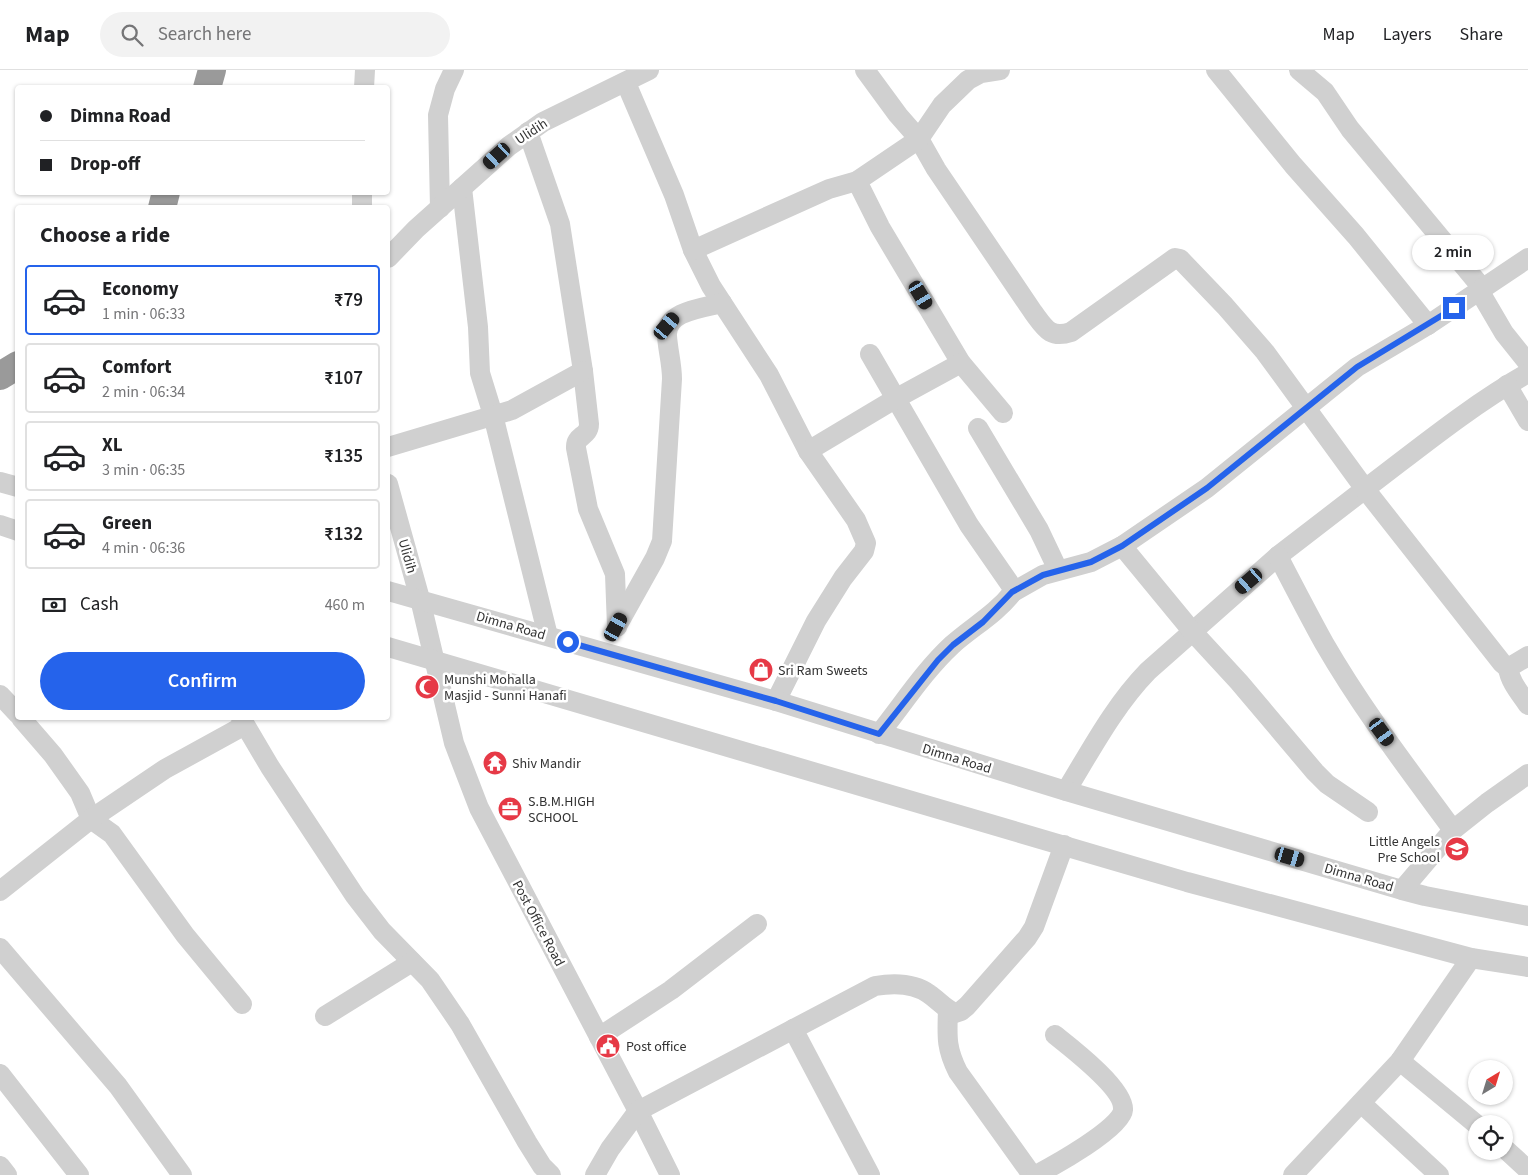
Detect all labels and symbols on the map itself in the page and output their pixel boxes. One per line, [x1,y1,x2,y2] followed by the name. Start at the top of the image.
[511,114,552,150] street label: Ulidih
[480,140,513,172] car
[1413,236,1495,270] callout: 2 min
[906,278,935,312] car
[1443,297,1465,319] route end
[651,310,682,342] car
[393,537,421,576] street label: Ulidih
[1232,565,1265,597] car
[474,607,548,645] street label: Dimna Road
[602,610,629,644] car
[557,631,579,653] route start
[748,657,774,683] shop icon: Sri Ram Sweets
[778,661,868,681] place label: Sri Ram Sweets
[444,670,567,706] place label: Munshi Mohalla Masjid - Sunni Hanafi
[414,674,440,700] mosque icon: Munshi Mohalla Masjid - Sunni Hanafi
[1367,715,1396,749] car
[920,739,994,779] street label: Dimna Road
[482,750,508,776] temple icon: Shiv Mandir
[512,754,581,774] place label: Shiv Mandir
[528,792,595,828] place label: S.B.M.HIGH SCHOOL
[497,796,523,822] office icon: S.B.M.HIGH SCHOOL
[1369,832,1440,868] place label: Little Angels Pre School
[1444,836,1470,862] school or university icon: Little Angels Pre School
[1273,846,1306,868] car
[1322,859,1396,897] street label: Dimna Road
[507,877,569,970] street label: Post Office Road
[595,1033,621,1059] public building icon: Post office
[626,1037,686,1057] place label: Post office
[1468,1060,1512,1105] north arrow

